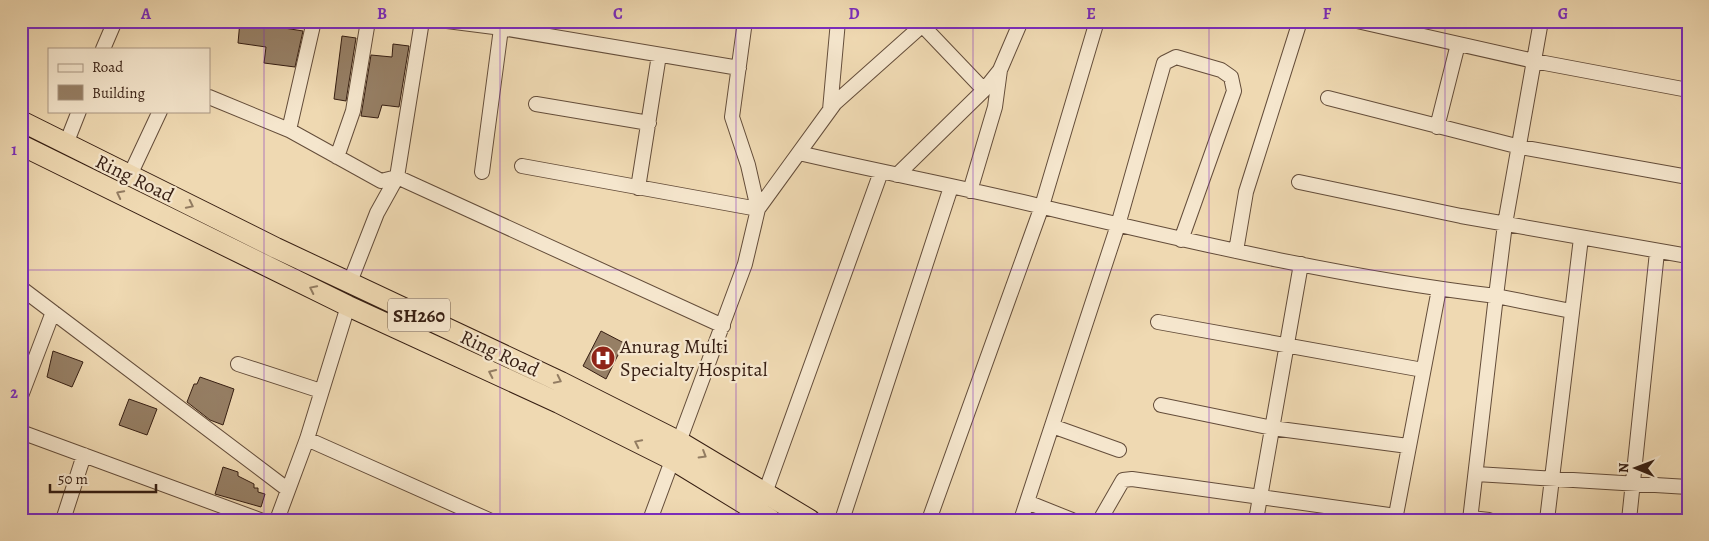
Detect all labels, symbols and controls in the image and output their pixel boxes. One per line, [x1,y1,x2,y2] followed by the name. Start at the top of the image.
[140,3,152,25] text: A
[377,3,387,25] text: B
[613,3,623,25] text: C
[848,3,860,25] text: D
[1086,3,1096,25] text: E
[1323,3,1332,25] text: F
[1558,3,1568,25] text: G
[48,48,210,112] legend
[92,57,124,77] text: Road
[92,83,145,103] text: Building
[11,139,17,161] text: 1
[91,148,179,209] street label: Ring Road
[116,190,125,200] one-way arrow
[185,199,194,209] one-way arrow
[309,285,318,295] one-way arrow
[388,298,450,332] road number: SH260
[456,323,544,384] street label: Ring Road
[619,333,768,383] place label: Anurag Multi Specialty Hospital
[590,345,616,371] hospital icon: Anurag Multi Specialty Hospital
[488,368,497,379] one-way arrow
[553,374,562,385] one-way arrow
[10,382,18,404] text: 2
[634,439,643,449] one-way arrow
[1612,444,1662,494] north arrow
[697,449,706,459] one-way arrow
[50,461,156,493] scale bar
[1614,463,1633,473] text: N
[58,469,88,489] text: 50 m

